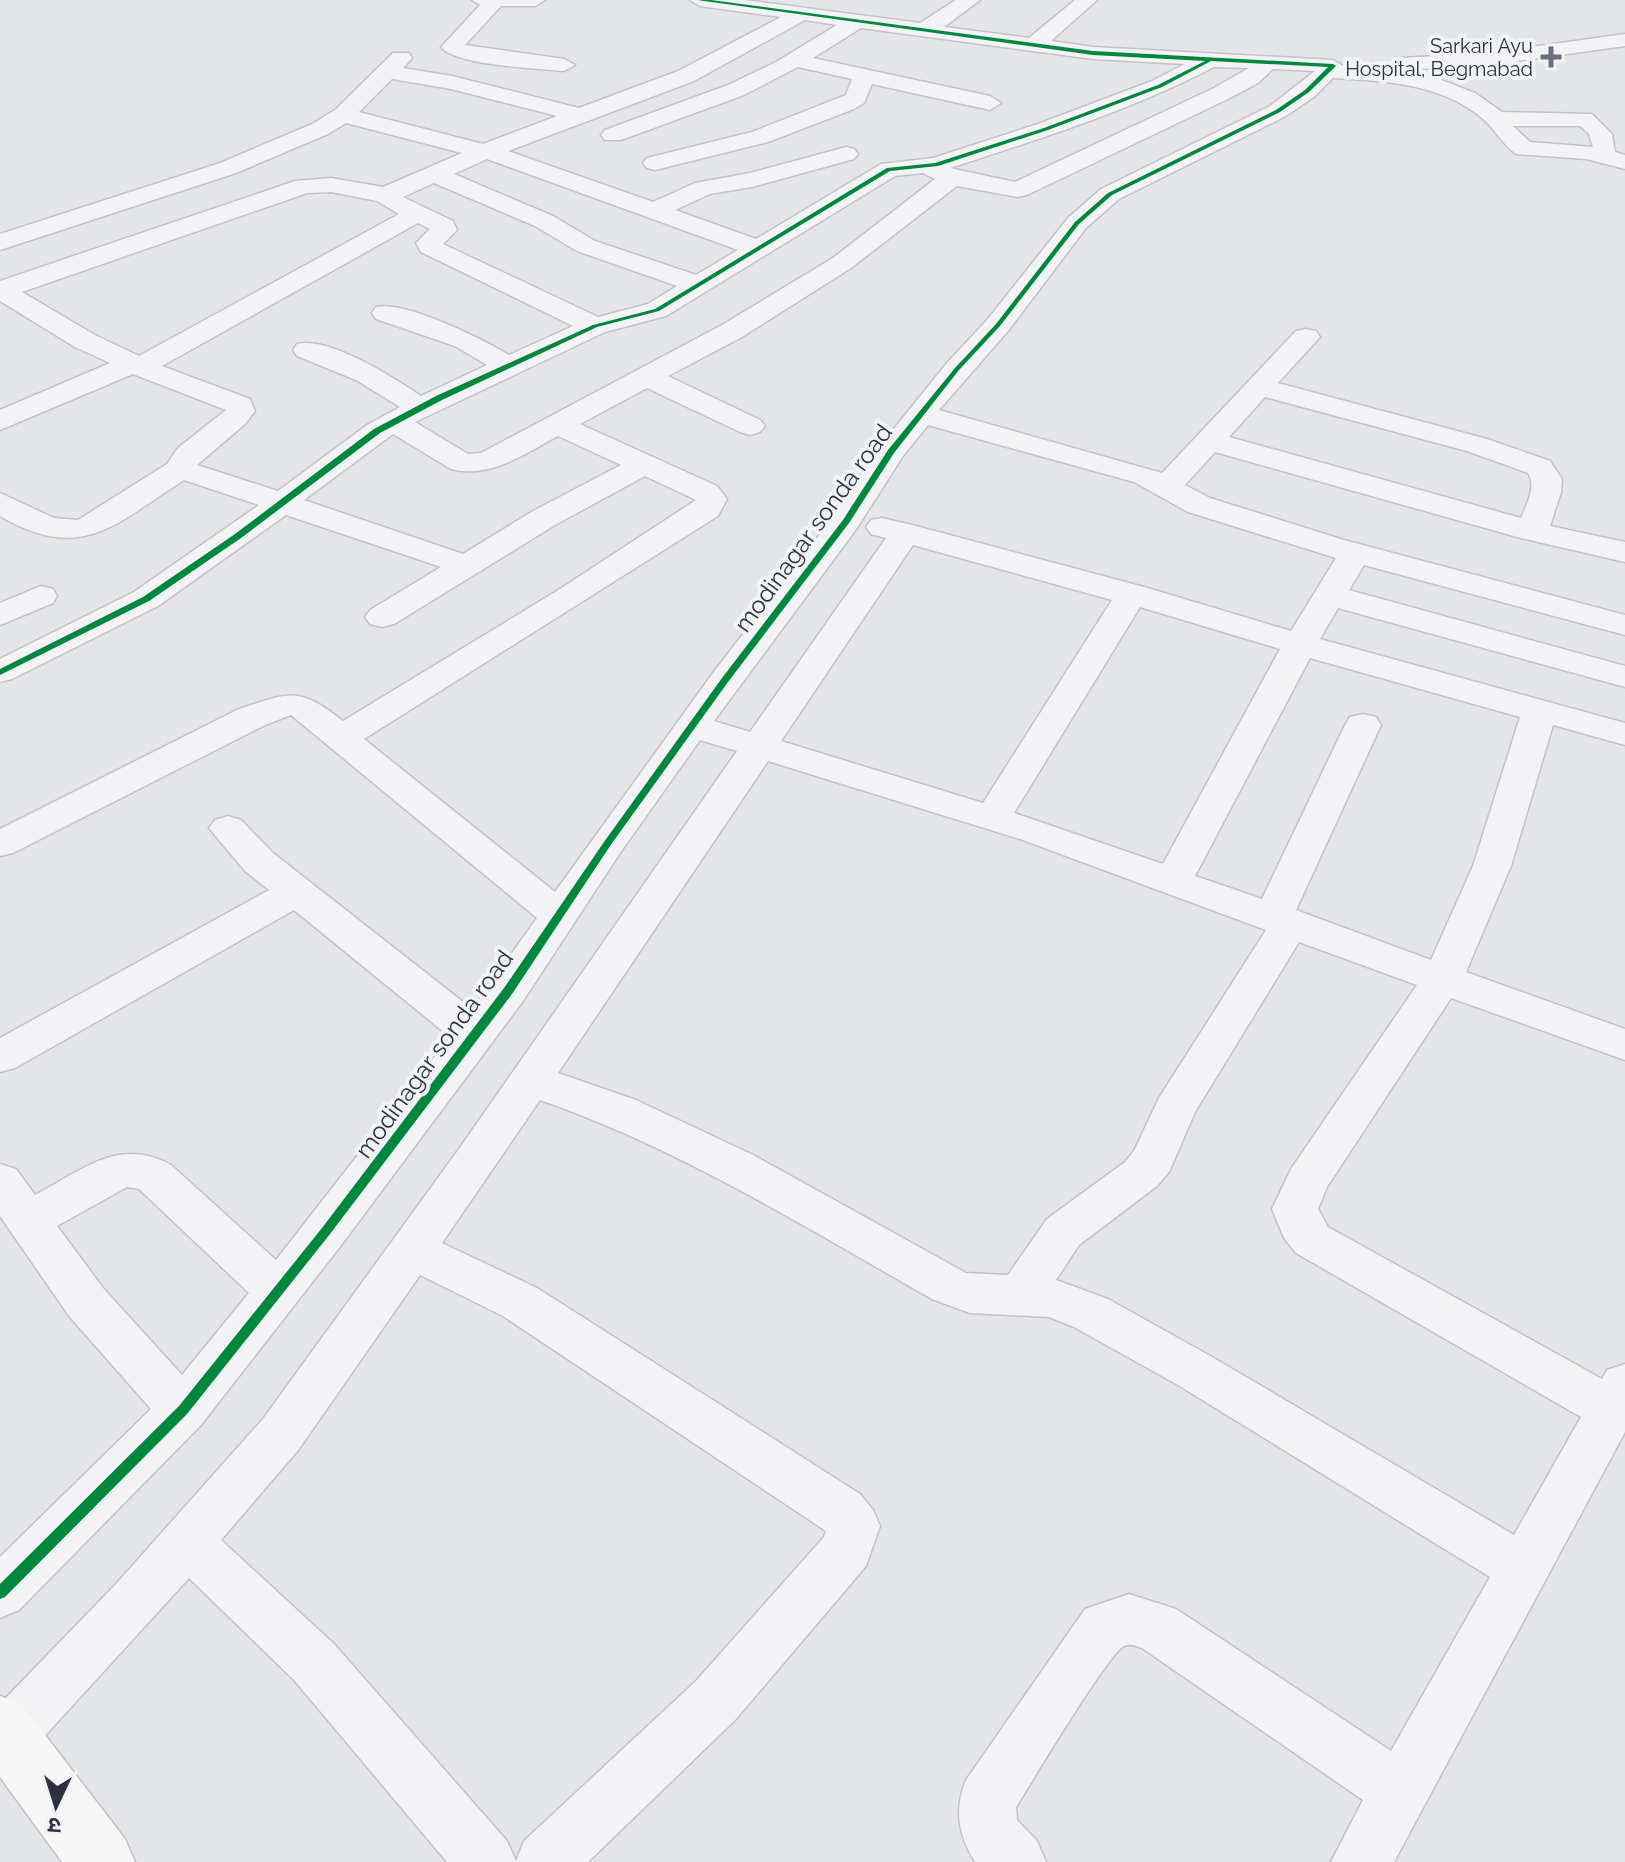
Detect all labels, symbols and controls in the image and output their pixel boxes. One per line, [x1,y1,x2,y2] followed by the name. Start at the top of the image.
[1345,34,1533,81] place label: Sarkari Ayu Hospital, Begmabad
[1540,46,1562,68] marker: Sarkari Ayu Hospital, Begmabad
[728,418,898,638] street label: modinagar sonda road
[349,944,519,1164] street label: modinagar sonda road
[16,1766,96,1846] north arrow
[46,1812,62,1839] text: उ

